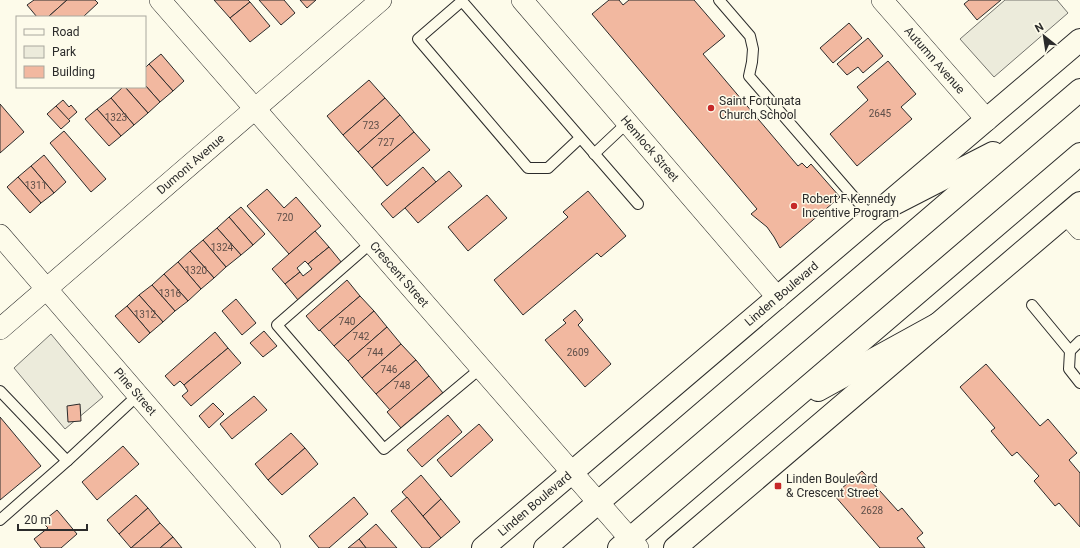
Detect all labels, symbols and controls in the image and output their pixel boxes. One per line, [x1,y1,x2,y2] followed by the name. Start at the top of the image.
[16,16,146,88] legend
[1024,16,1064,56] north arrow
[1033,20,1046,35] text: N
[902,24,968,97] street label: Autumn Avenue
[52,25,80,39] text: Road
[52,45,77,59] text: Park
[52,65,95,79] text: Building
[719,94,801,122] place label: Saint Fortunata Church School
[706,103,716,113] marker: Saint Fortunata Church School
[869,108,892,119] house number: 2645
[105,112,127,123] house number: 1323
[618,113,682,185] street label: Hemlock Street
[363,120,379,131] house number: 723
[154,131,227,197] street label: Dumont Avenue
[378,137,395,148] house number: 727
[25,180,47,191] house number: 1311
[802,192,899,220] place label: Robert F Kennedy Incentive Program
[789,201,799,211] marker: Robert F Kennedy Incentive Program
[277,212,294,223] house number: 720
[367,239,432,310] street label: Crescent Street
[211,242,234,253] house number: 1324
[742,259,821,329] street label: Linden Boulevard
[185,265,208,276] house number: 1320
[159,288,182,299] house number: 1316
[134,309,157,320] house number: 1312
[339,316,356,327] house number: 740
[353,331,370,342] house number: 742
[367,347,384,358] house number: 744
[567,347,589,358] house number: 2609
[381,364,398,375] house number: 746
[111,365,160,418] street label: Pine Street
[394,380,411,391] house number: 748
[495,469,574,539] street label: Linden Boulevard
[786,472,879,500] place label: Linden Boulevard & Crescent Street
[773,481,783,491] marker: Linden Boulevard & Crescent Street
[861,505,884,516] house number: 2628
[18,506,87,532] scale bar
[24,513,51,527] text: 20 m

